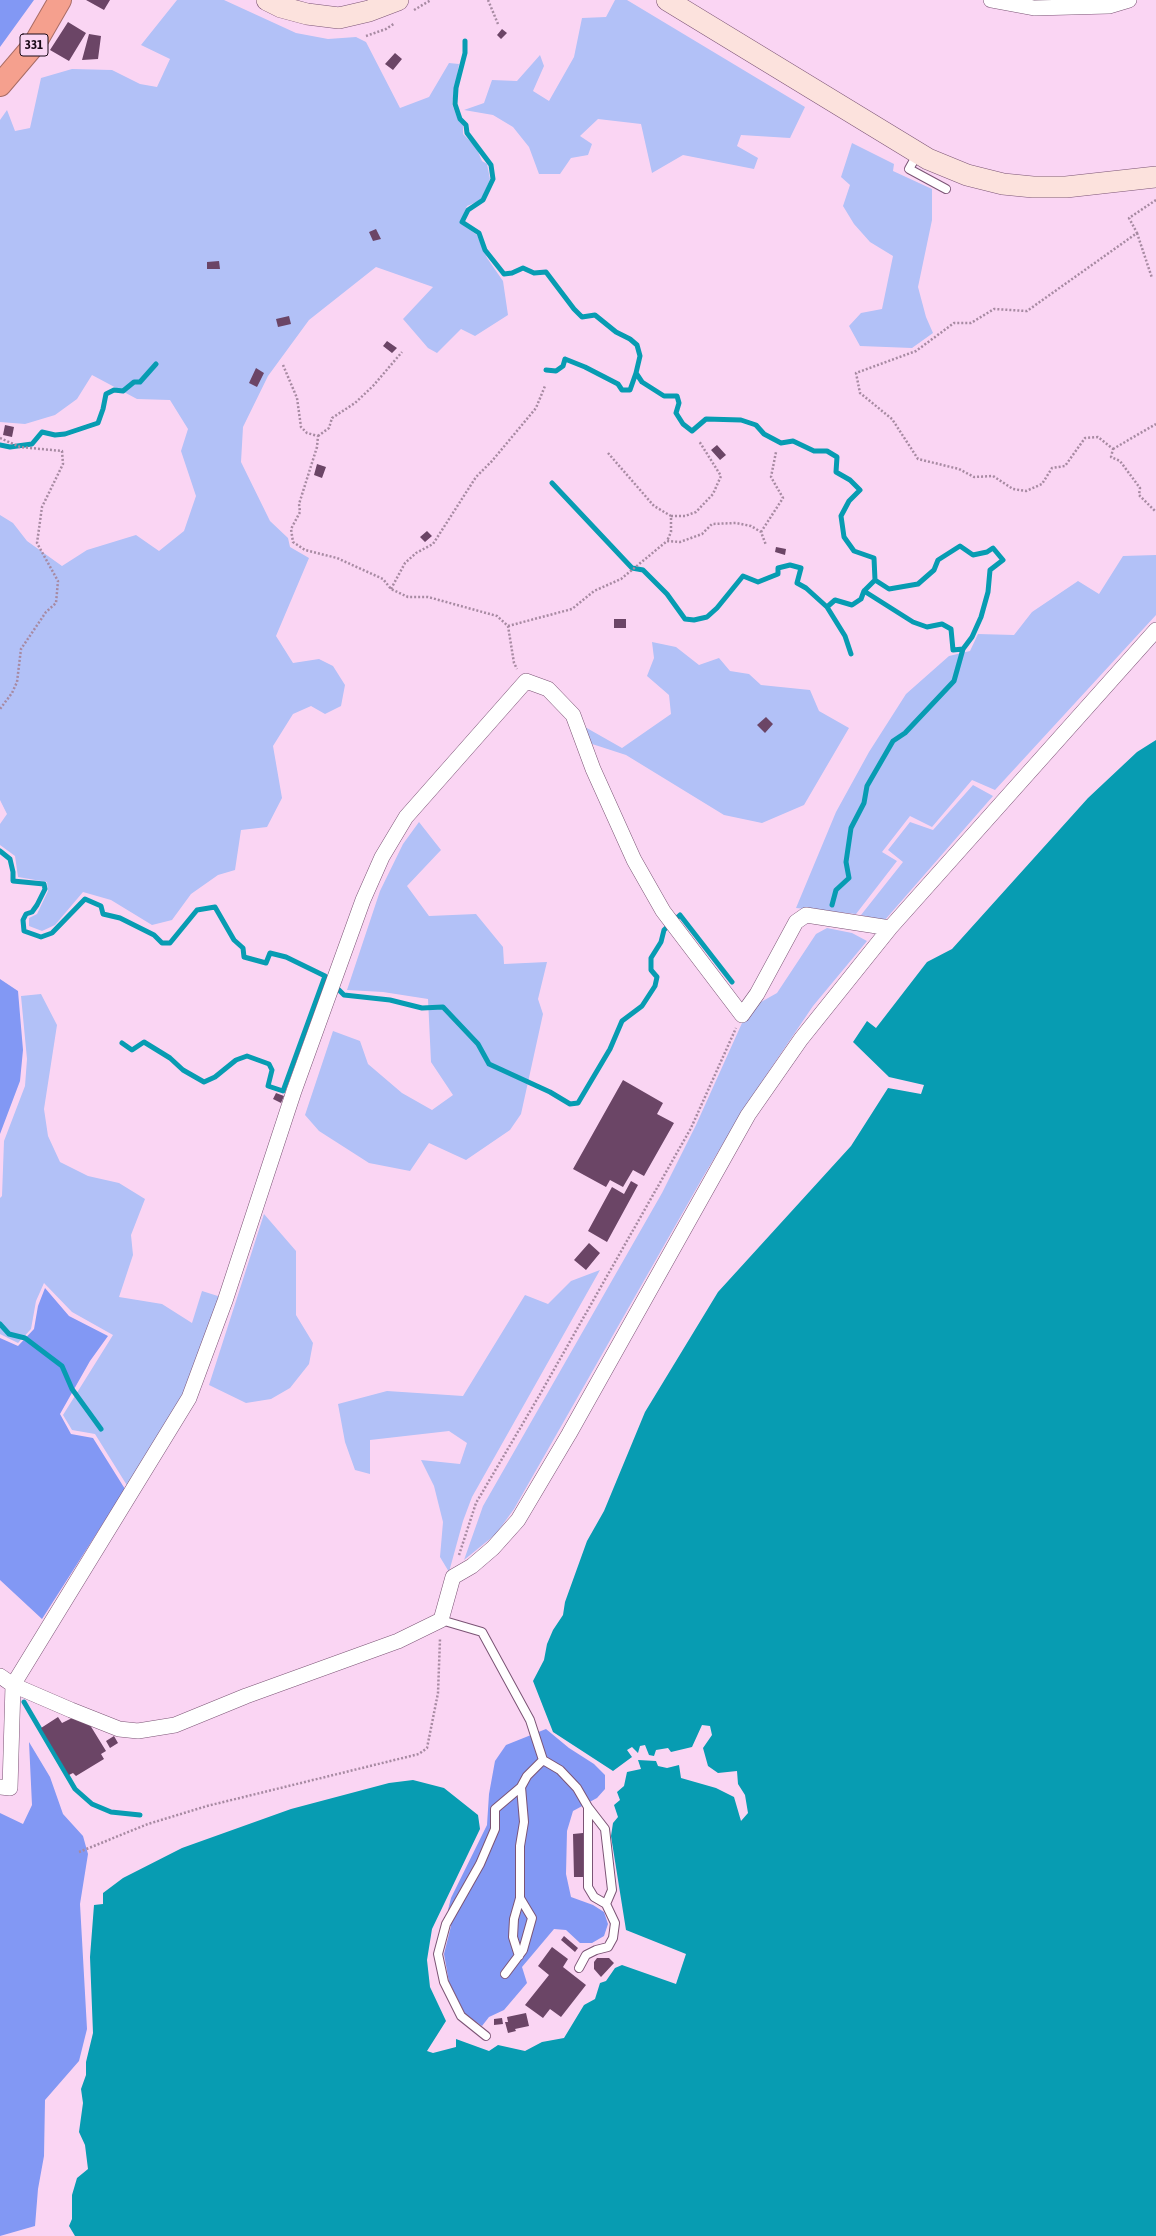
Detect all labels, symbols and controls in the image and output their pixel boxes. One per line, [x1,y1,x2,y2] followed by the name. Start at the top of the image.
[20,34,48,56] road number: 331

